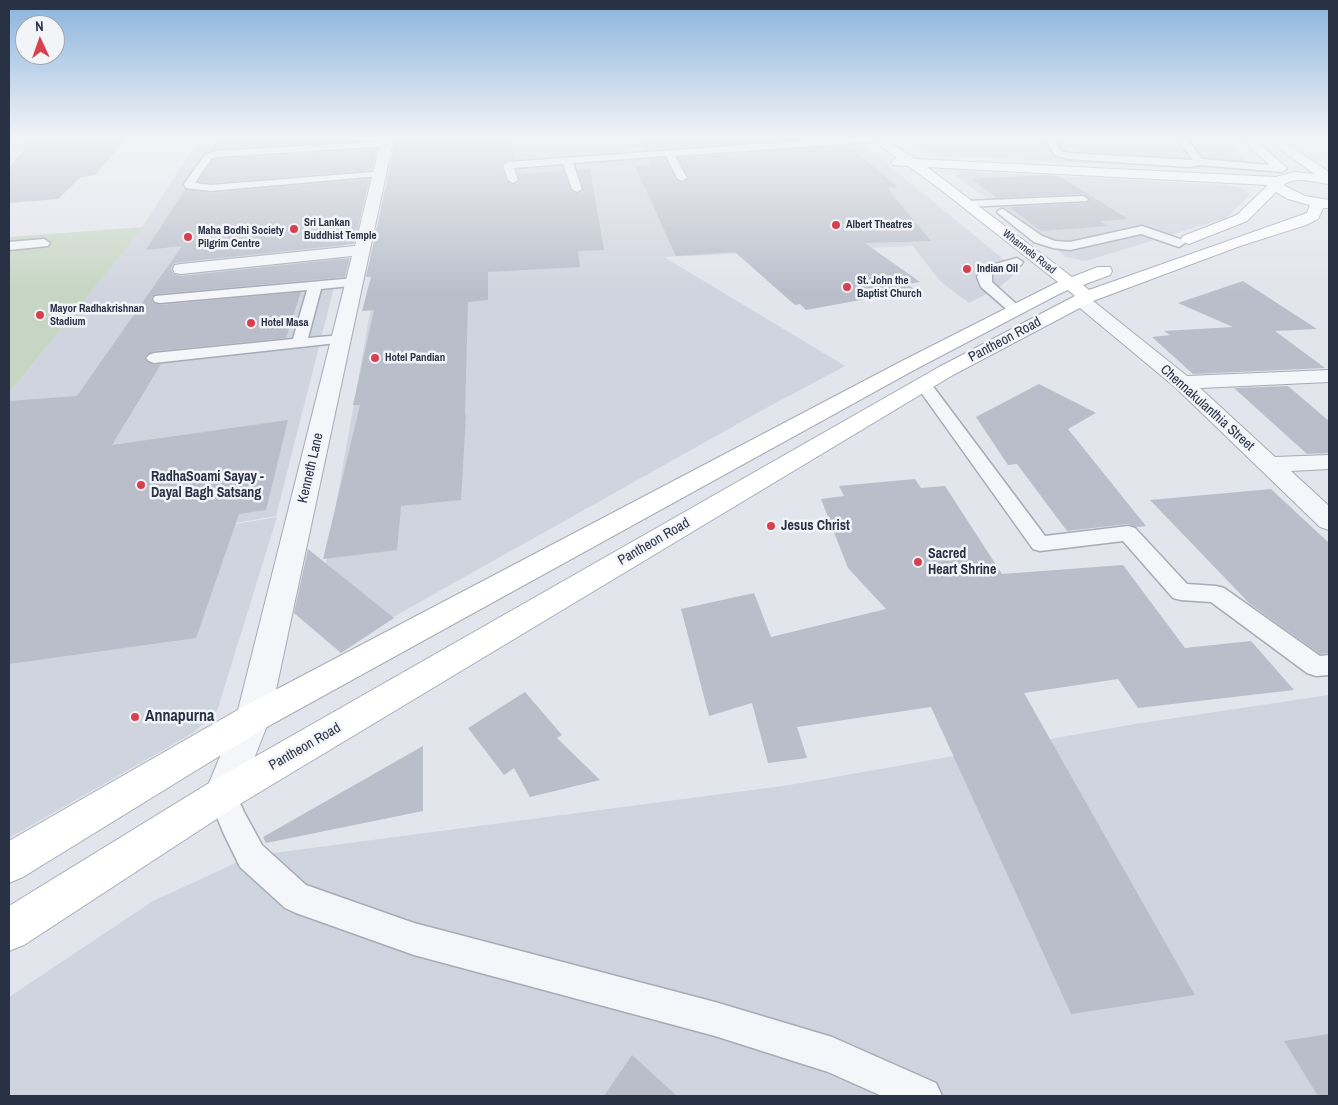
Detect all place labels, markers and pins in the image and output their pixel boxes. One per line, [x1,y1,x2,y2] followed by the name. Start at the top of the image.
[304,216,377,242] place label: Sri Lankan Buddhist Temple
[846,218,912,232] place label: Albert Theatres
[830,219,842,231] marker: Albert Theatres
[288,223,300,235] marker: Sri Lankan Buddhist Temple
[198,224,284,250] place label: Maha Bodhi Society Pilgrim Centre
[182,231,194,243] marker: Maha Bodhi Society Pilgrim Centre
[977,262,1018,276] place label: Indian Oil
[961,263,973,275] marker: Indian Oil
[857,274,922,300] place label: St. John the Baptist Church
[841,281,853,293] marker: St. John the Baptist Church
[50,302,144,328] place label: Mayor Radhakrishnan Stadium
[34,309,46,321] marker: Mayor Radhakrishnan Stadium
[261,316,309,330] place label: Hotel Masa
[245,317,257,329] marker: Hotel Masa
[385,351,445,365] place label: Hotel Pandian
[369,352,381,364] marker: Hotel Pandian
[151,469,264,502] place label: RadhaSoami Sayay - Dayal Bagh Satsang
[135,479,147,491] marker: RadhaSoami Sayay - Dayal Bagh Satsang
[781,518,850,534] place label: Jesus Christ
[765,520,777,532] marker: Jesus Christ
[928,546,996,578] place label: Sacred Heart Shrine
[912,556,924,568] marker: Sacred Heart Shrine
[145,707,214,727] place label: Annapurna
[129,711,141,723] marker: Annapurna

